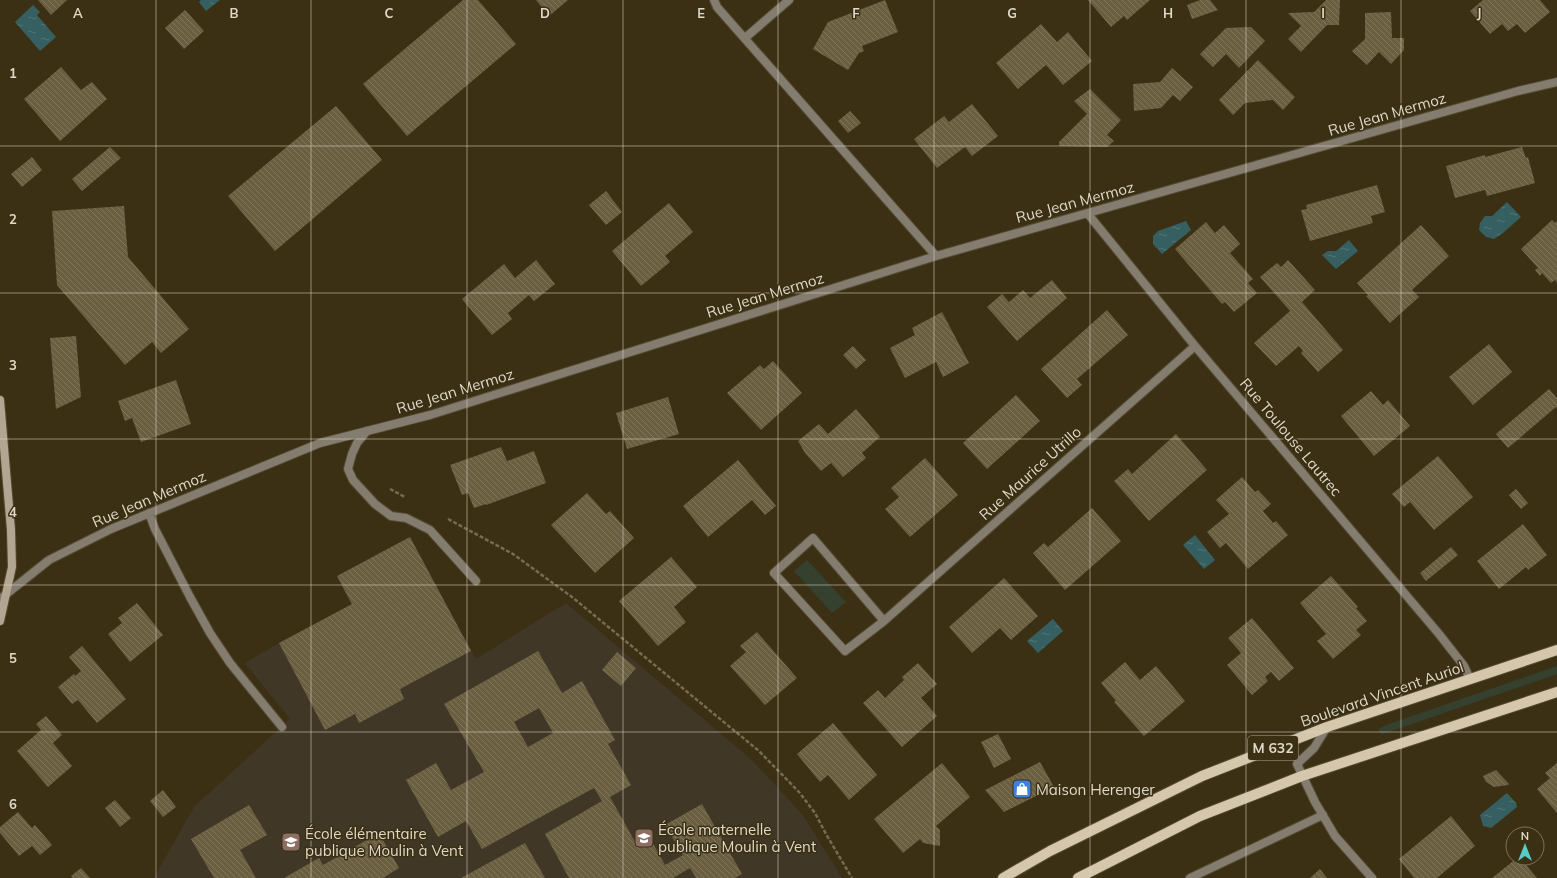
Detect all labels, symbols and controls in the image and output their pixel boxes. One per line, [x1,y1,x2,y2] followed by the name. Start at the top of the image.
[73,5,83,21] text: A
[230,5,239,21] text: B
[385,5,394,21] text: C
[540,5,550,21] text: D
[697,5,705,21] text: E
[852,5,860,21] text: F
[1007,5,1017,21] text: G
[1163,5,1173,21] text: H
[1321,5,1325,21] text: I
[1477,5,1481,21] text: J
[9,65,17,81] text: 1
[1326,88,1448,140] street label: Rue Jean Mermoz
[1014,177,1136,227] street label: Rue Jean Mermoz
[9,211,17,227] text: 2
[704,268,826,322] street label: Rue Jean Mermoz
[9,357,17,373] text: 3
[394,364,516,418] street label: Rue Jean Mermoz
[1236,374,1346,500] street label: Rue Toulouse Lautrec
[975,422,1085,524] street label: Rue Maurice Utrillo
[89,466,209,532] street label: Rue Jean Mermoz
[9,504,17,520] text: 4
[9,650,17,666] text: 5
[1298,657,1466,731] street label: Boulevard Vincent Auriol
[1248,736,1298,760] road number: M 632
[1011,778,1033,800] shop icon: Maison Herenger
[1036,780,1155,799] place label: Maison Herenger
[9,796,17,812] text: 6
[658,820,816,856] place label: École maternelle publique Moulin à Vent
[305,824,463,860] place label: École élémentaire publique Moulin à Vent
[1505,826,1545,866] north arrow
[633,827,655,849] school or university icon: École maternelle publique Moulin à Vent
[1521,829,1529,843] text: N
[280,831,302,853] school or university icon: École élémentaire publique Moulin à Vent

